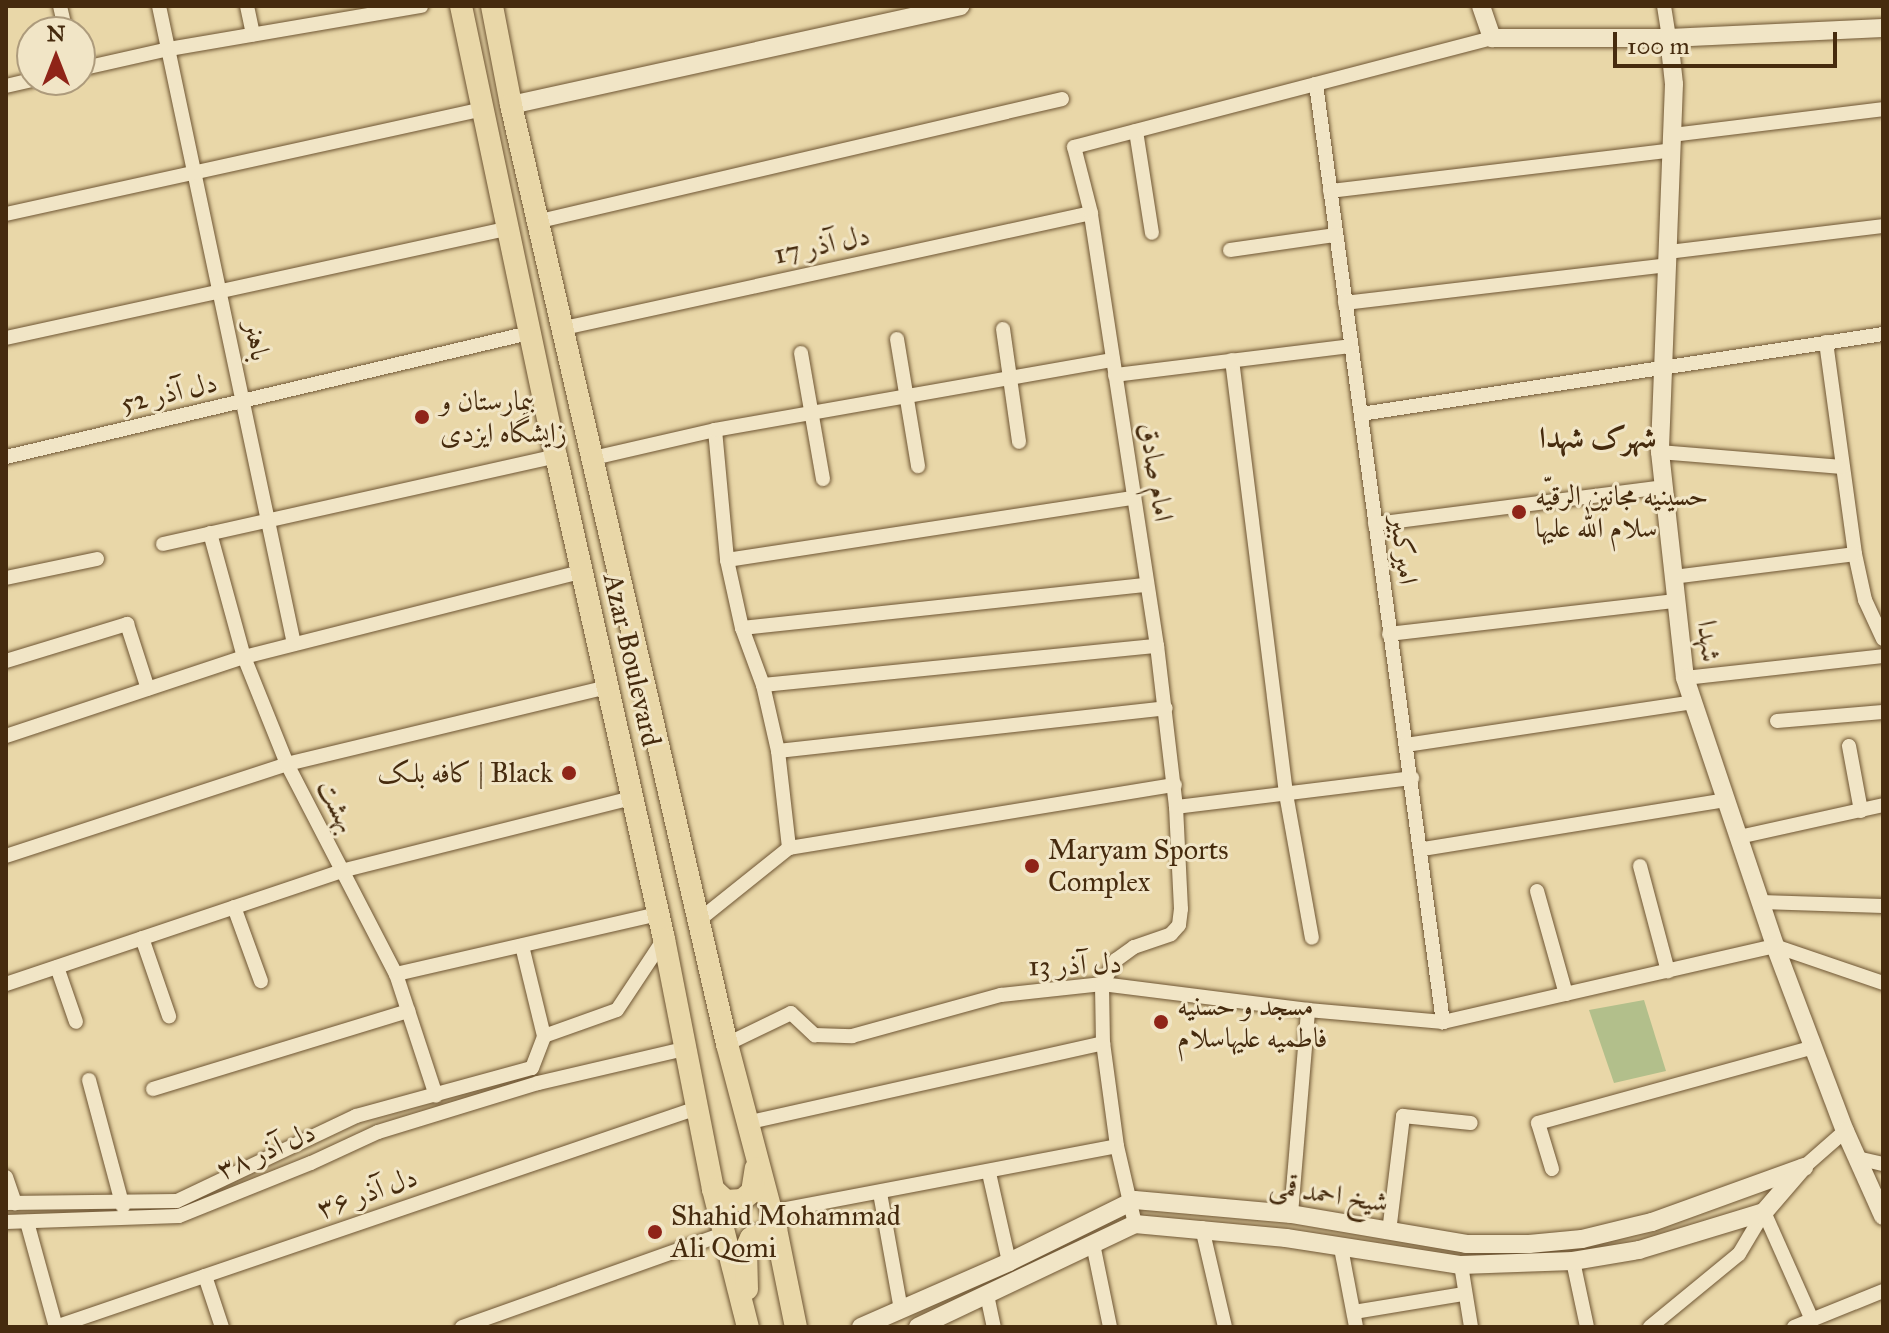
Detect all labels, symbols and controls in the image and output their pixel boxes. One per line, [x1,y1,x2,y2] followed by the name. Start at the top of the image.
[16,16,96,96] north arrow
[1617,16,1841,66] scale bar
[47,20,65,47] text: N
[1627,31,1690,61] text: 100 m
[771,218,873,272] street label: دل آذر 17
[237,318,277,364] street label: باهنر
[117,366,221,420] street label: دل آذر 52
[440,384,567,450] place label: بیمارستان و زایشگاه ایزدی
[411,406,433,428] marker: بیمارستان و زایشگاه ایزدی
[1132,420,1180,524] street label: امام صادق
[1539,420,1657,456] district label: شهرک شهدا
[1535,479,1708,545] place label: حسینیه مجانین الرقیّه سلام الله علیها
[1510,503,1528,521] marker: حسینیه مجانین الرقیّه سلام الله علیها
[1383,514,1425,586] street label: امیرکبیر
[596,570,668,750] street label: Azar Boulevard
[1690,618,1728,664] street label: شهدا
[377,756,553,790] place label: کافه بلک | Black
[560,764,578,782] marker: کافه بلک | Black
[309,774,365,838] street label: بهشت
[1048,833,1229,899] place label: Maryam Sports Complex
[1023,857,1041,875] marker: Maryam Sports Complex
[1028,947,1122,983] street label: دل آذر 13
[1177,989,1328,1055] place label: مسجد و حسنیه فاطمیه علیهاسلام
[1152,1013,1170,1031] marker: مسجد و حسنیه فاطمیه علیهاسلام
[212,1115,320,1187] street label: دل آذر ۳۸
[312,1160,422,1226] street label: دل آذر ۳۶
[1267,1168,1391,1220] street label: شیخ احمد قمی
[671,1199,901,1265] place label: Shahid Mohammad Ali Qomi
[646,1223,664,1241] marker: Shahid Mohammad Ali Qomi

